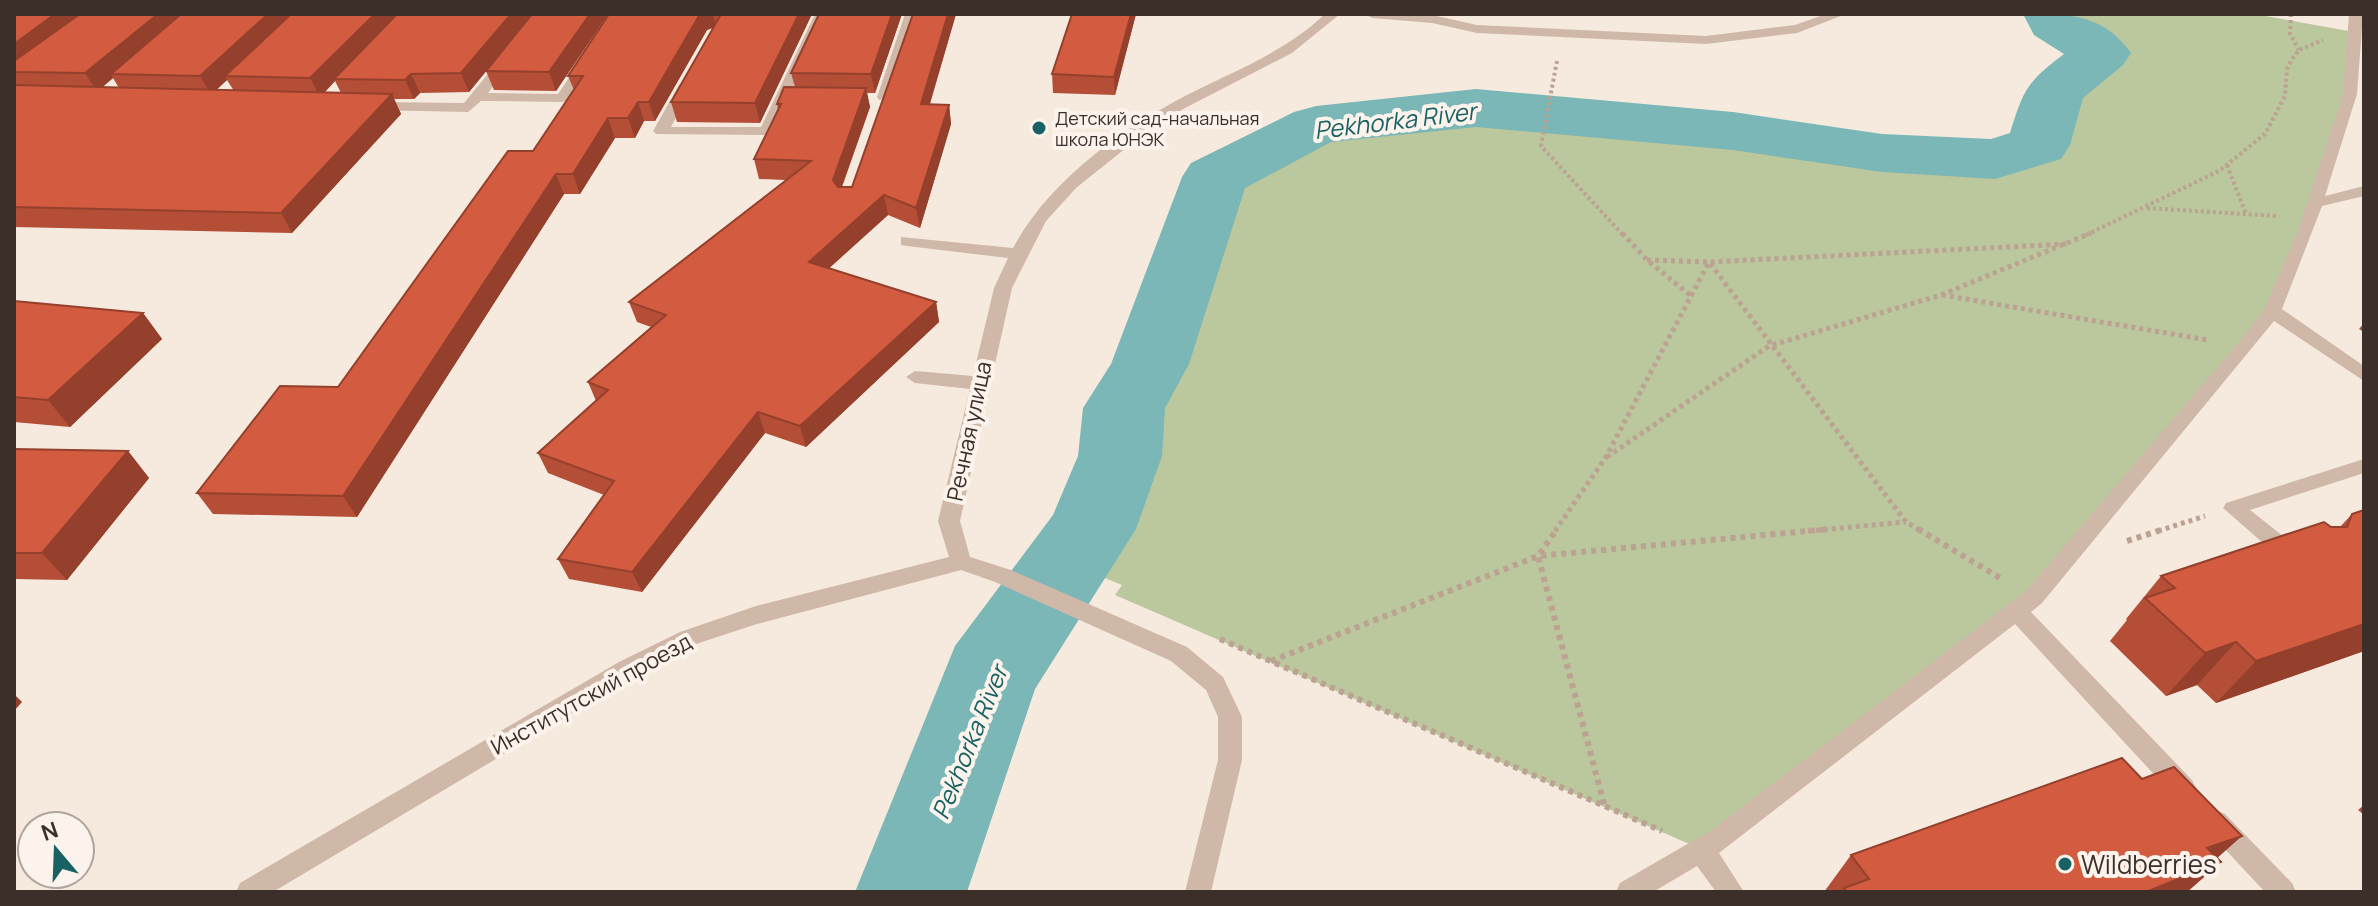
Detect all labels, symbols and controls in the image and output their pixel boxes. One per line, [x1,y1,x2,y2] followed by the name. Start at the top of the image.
[1312,93,1481,146] water label: Pekhorka River
[1055,106,1260,151] place label: Детский сад-начальная школа ЮНЭК
[1030,119,1048,137] marker: Детский сад-начальная школа ЮНЭК
[940,358,998,504] street label: Речная улица
[485,626,697,762] street label: Институтский проезд
[923,657,1016,824] water label: Pekhorka River
[16,810,96,890] north arrow
[37,814,62,848] text: N
[2081,846,2217,882] place label: Wildberries
[2056,855,2074,873] marker: Wildberries

